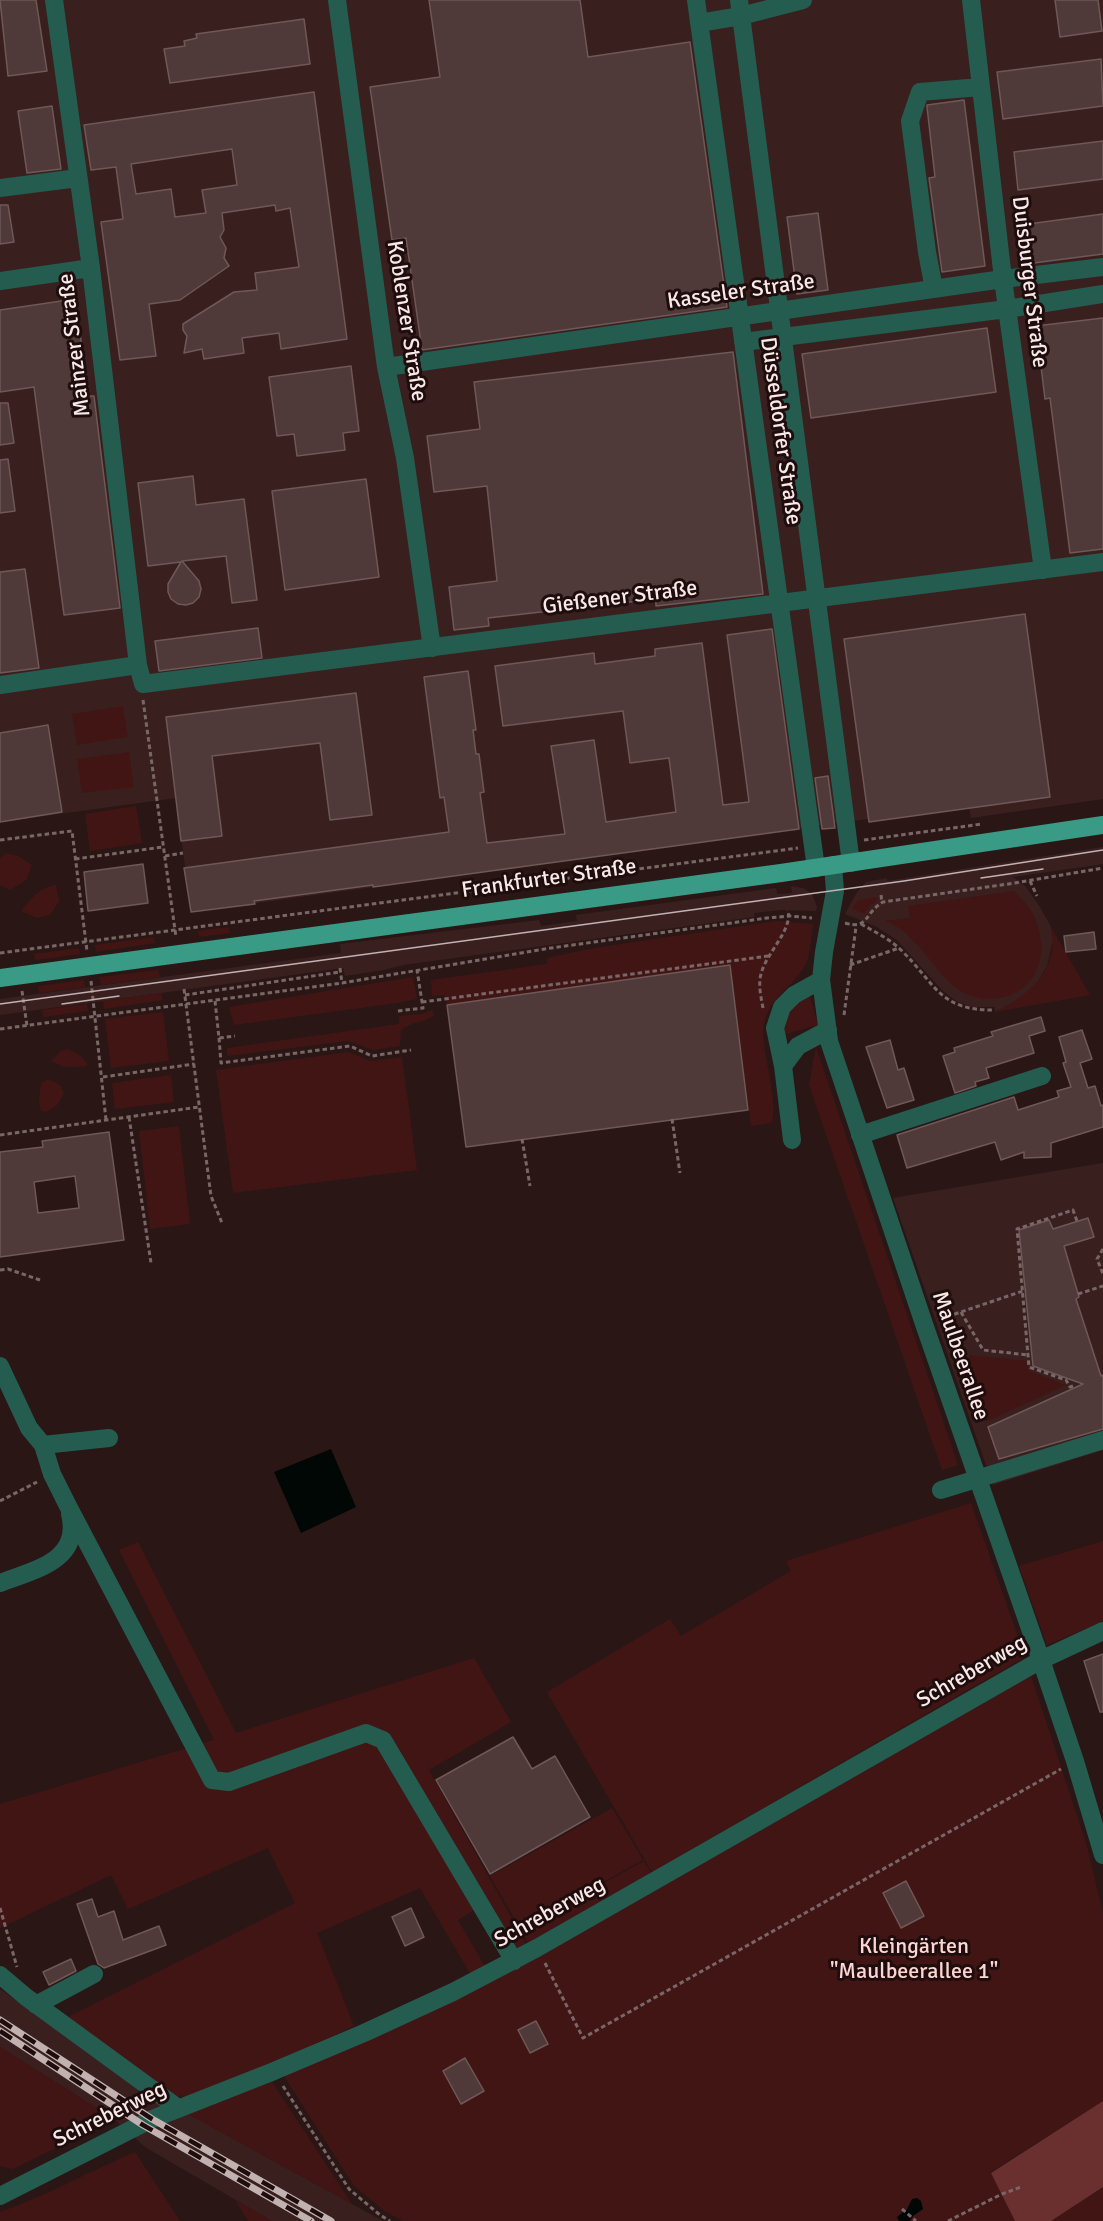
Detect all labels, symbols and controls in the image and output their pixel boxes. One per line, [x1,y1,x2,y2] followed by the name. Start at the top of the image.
[1005,195,1053,369] street label: Duisburger Straße
[380,239,432,403] street label: Koblenzer Straße
[666,269,816,315] street label: Kasseler Straße
[53,272,97,418] street label: Mainzer Straße
[754,335,806,527] street label: Düsseldorfer Straße
[541,575,699,621] street label: Gießener Straße
[460,854,638,904] street label: Frankfurter Straße
[926,1288,994,1424] street label: Maulbeerallee
[912,1630,1032,1714] street label: Schreberweg
[490,1872,610,1954] street label: Schreberweg
[830,1934,998,1986] park label: Kleingärten "Maulbeerallee 1"
[49,2076,171,2154] street label: Schreberweg

